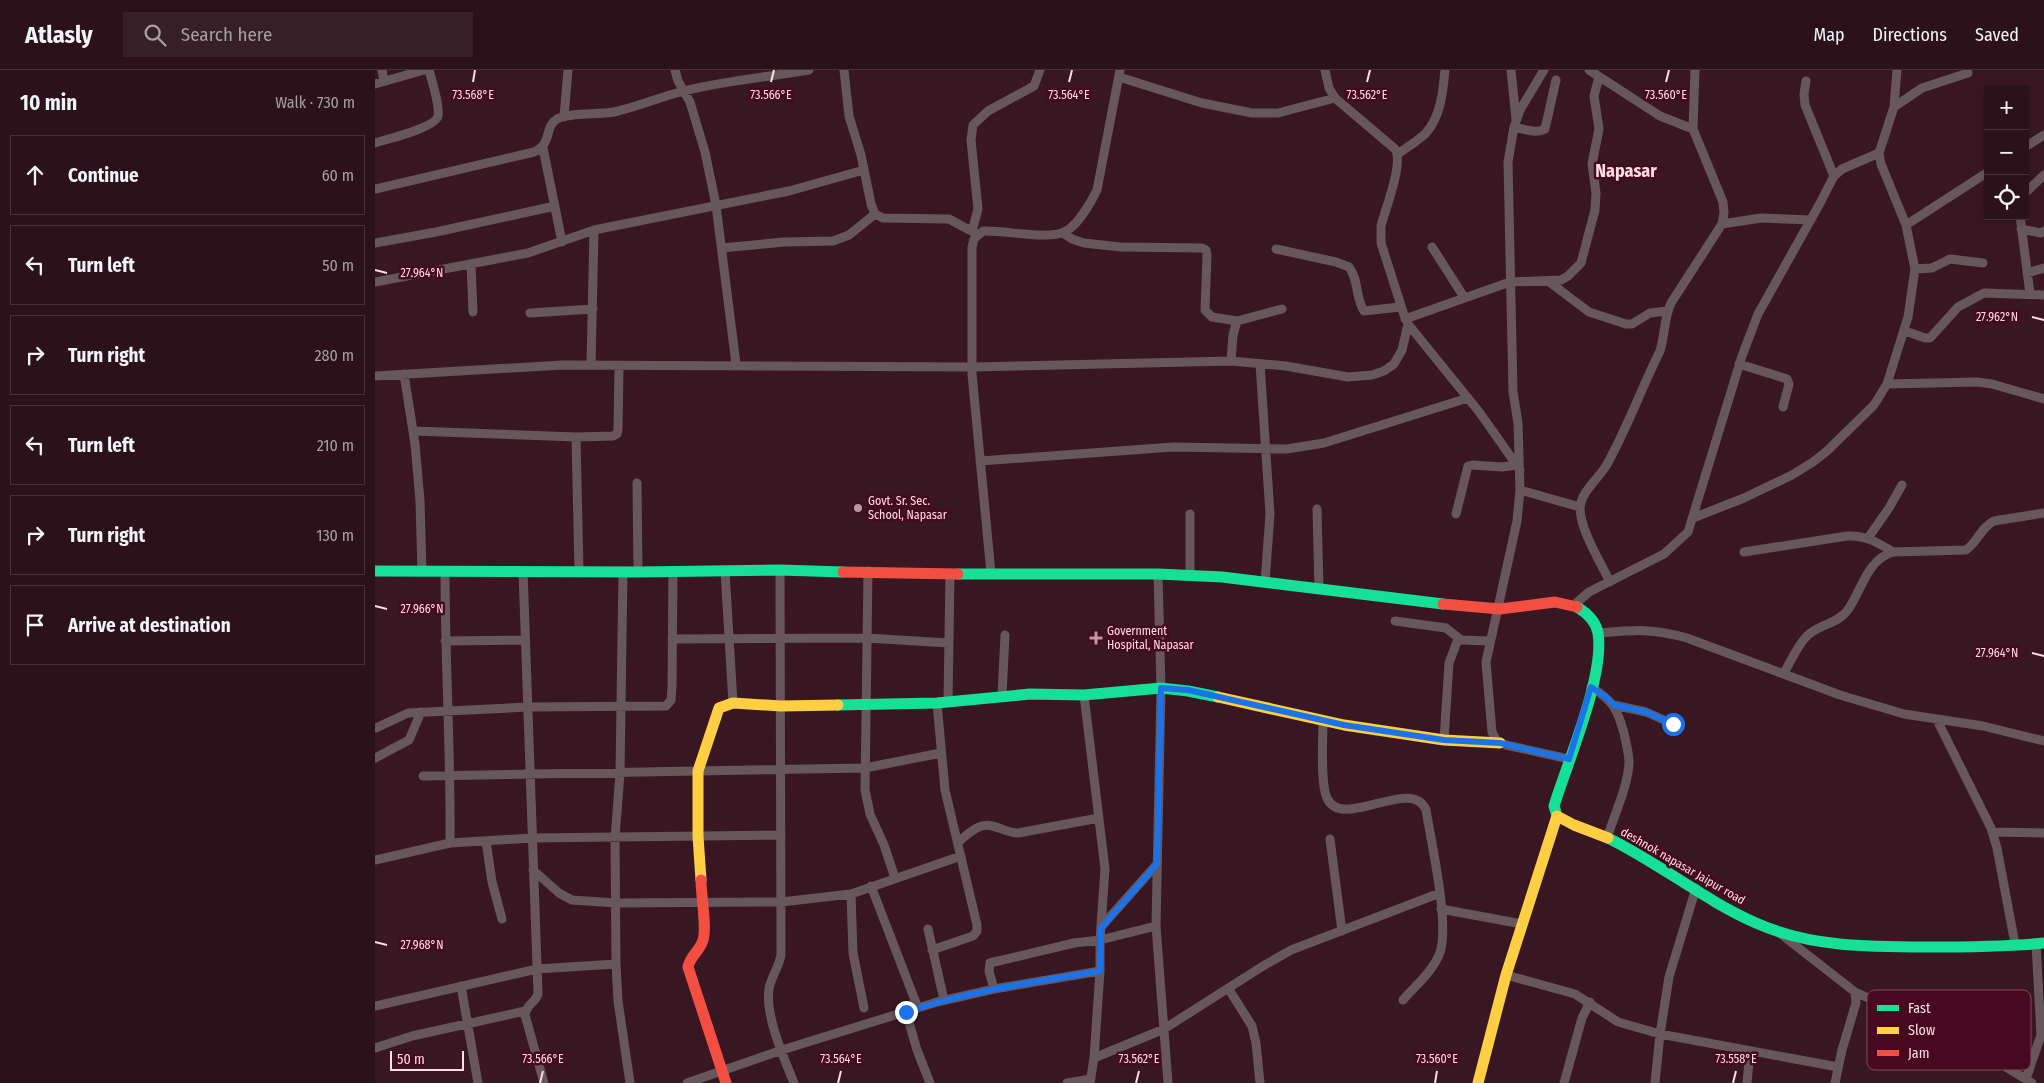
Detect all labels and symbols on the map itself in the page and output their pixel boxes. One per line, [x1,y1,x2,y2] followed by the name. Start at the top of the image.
[452,88,494,102] text: 73.568°E
[750,88,792,102] text: 73.566°E
[1048,88,1090,102] text: 73.564°E
[1347,88,1388,102] text: 73.562°E
[1645,88,1687,102] text: 73.560°E
[1595,160,1657,182] district label: Napasar
[401,266,443,280] text: 27.964°N
[1976,310,2018,324] text: 27.962°N
[868,494,948,522] place label: Govt. Sr. Sec. School, Napasar
[852,502,864,514] marker: Govt. Sr. Sec. School, Napasar
[401,602,443,616] text: 27.966°N
[1107,624,1194,652] place label: Government Hospital, Napasar
[1089,631,1103,645] marker: Government Hospital, Napasar
[1976,646,2018,660] text: 27.964°N
[1662,713,1685,736] route start
[1618,825,1748,907] street label: deshnok napasar Jaipur road
[400,938,444,952] text: 27.968°N
[1867,990,2031,1070] legend
[1908,1000,1931,1017] text: Fast
[895,1001,918,1024] route end
[1908,1022,1935,1039] text: Slow
[1908,1045,1929,1062] text: Jam
[390,1048,464,1071] scale bar
[522,1052,564,1066] text: 73.566°E
[820,1052,862,1066] text: 73.564°E
[1119,1052,1160,1066] text: 73.562°E
[1416,1052,1458,1066] text: 73.560°E
[1715,1052,1757,1066] text: 73.558°E

